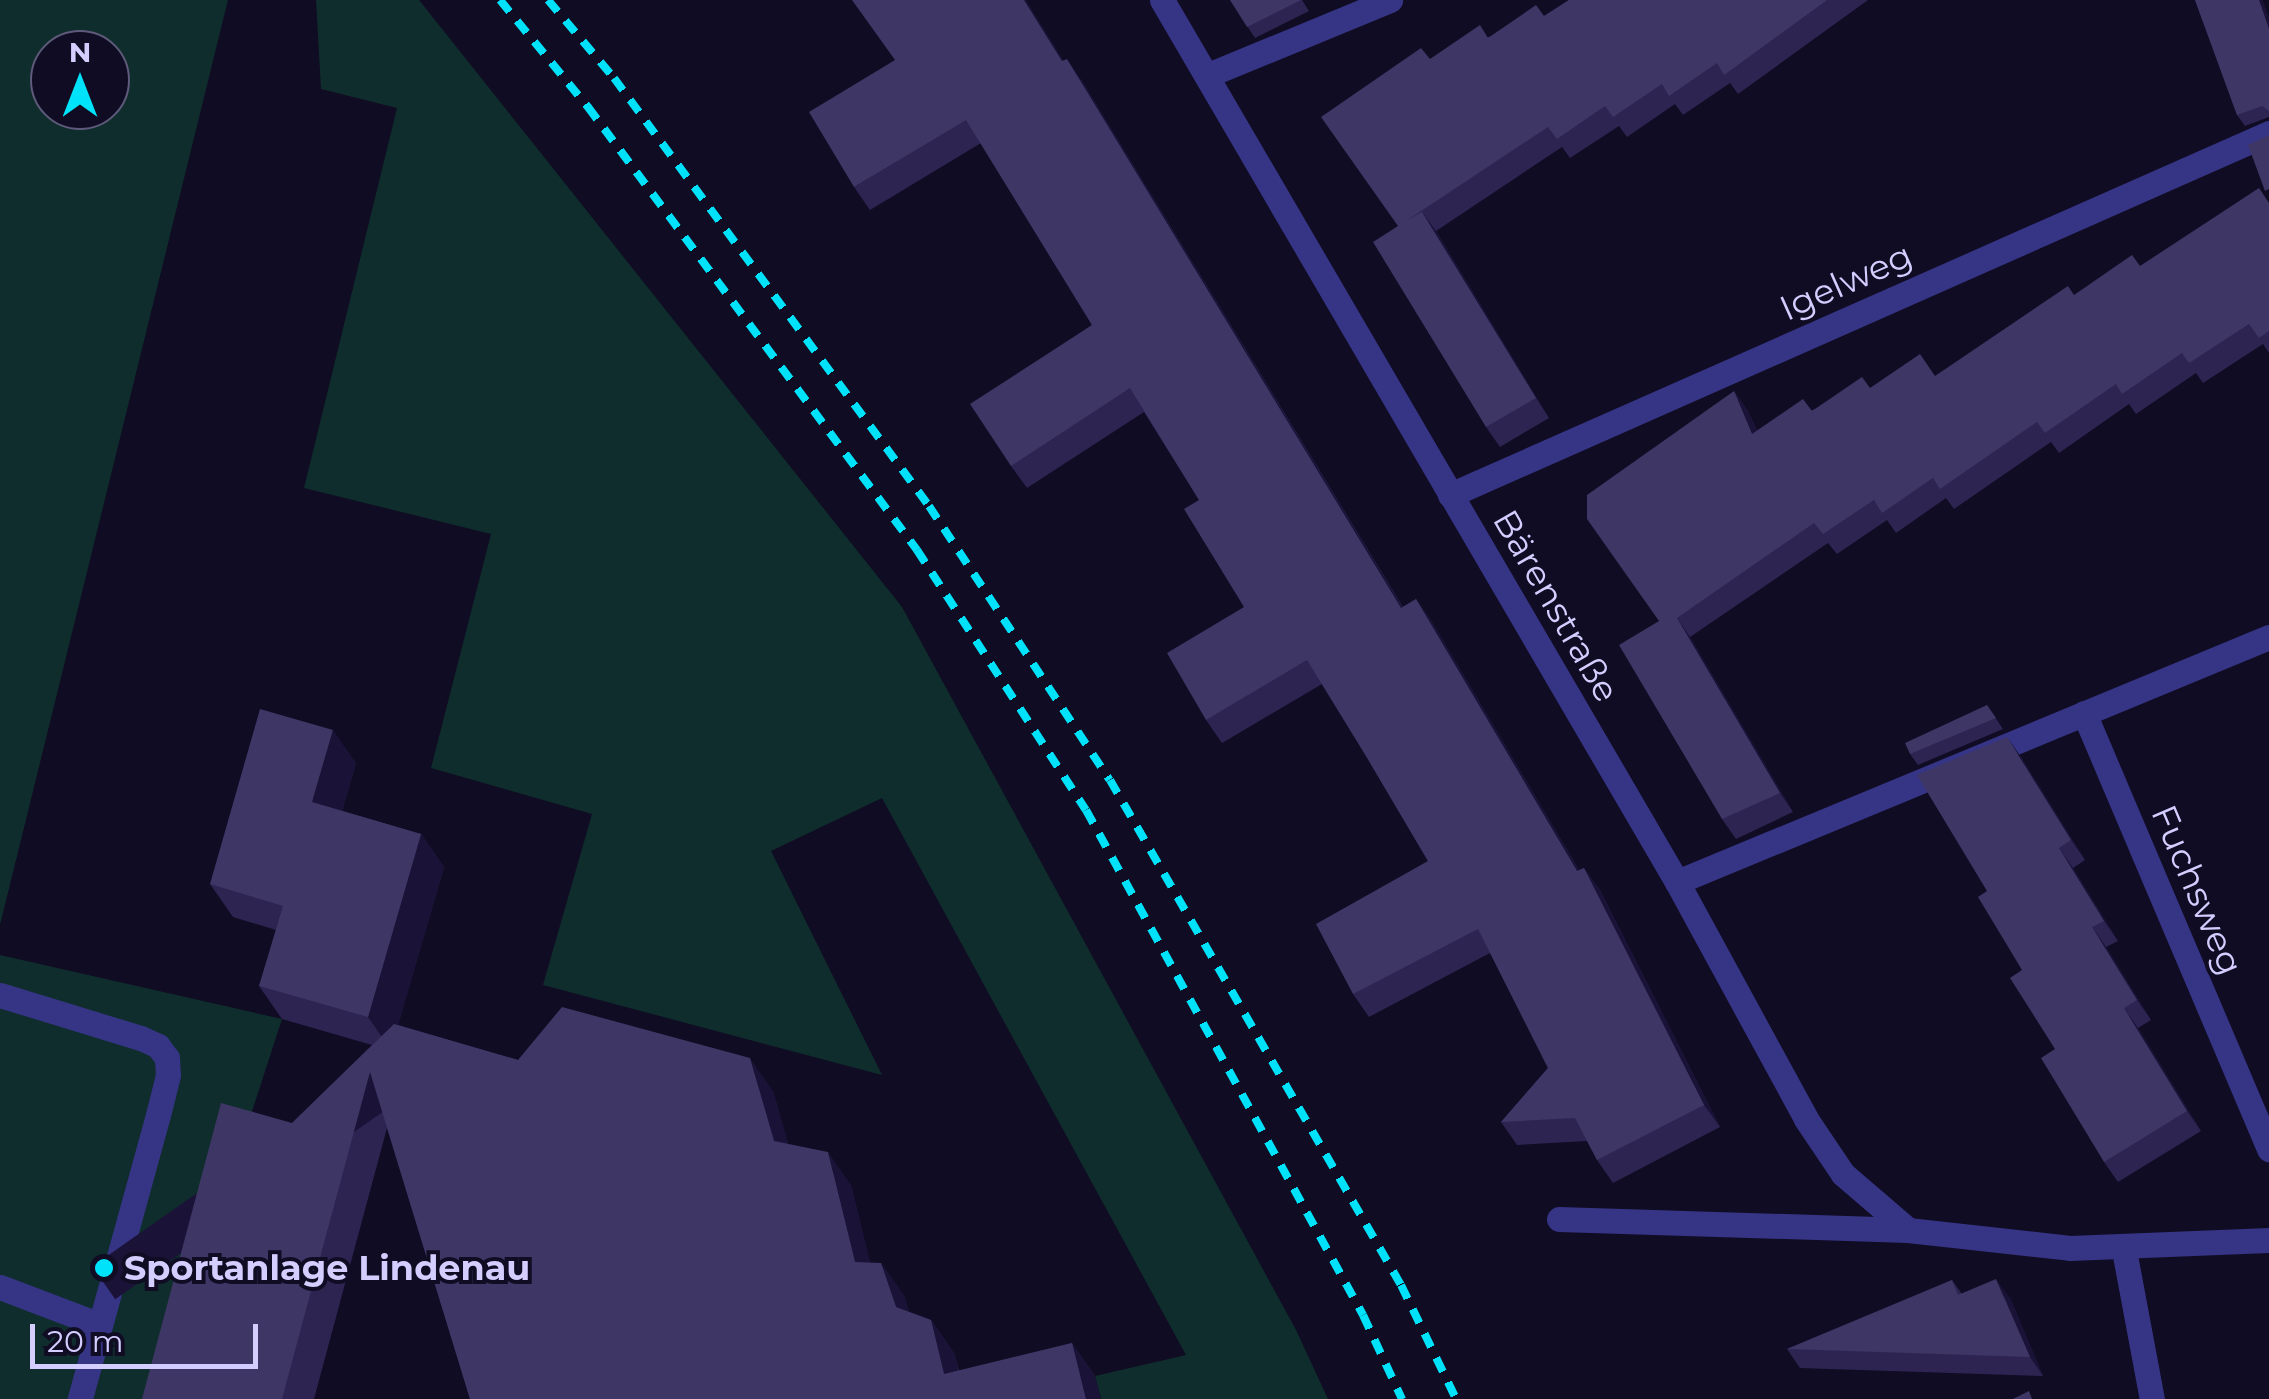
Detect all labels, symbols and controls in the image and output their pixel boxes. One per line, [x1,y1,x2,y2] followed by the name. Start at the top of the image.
[30,30,130,130] north arrow
[69,35,91,69] text: N
[1773,234,1919,330] street label: Igelweg
[1484,503,1628,709] street label: Bärenstraße
[2142,799,2252,981] street label: Fuchsweg
[124,1247,530,1289] place label: Sportanlage Lindenau
[93,1257,115,1279] marker: Sportanlage Lindenau
[35,1304,262,1366] scale bar
[47,1323,124,1360] text: 20 m

